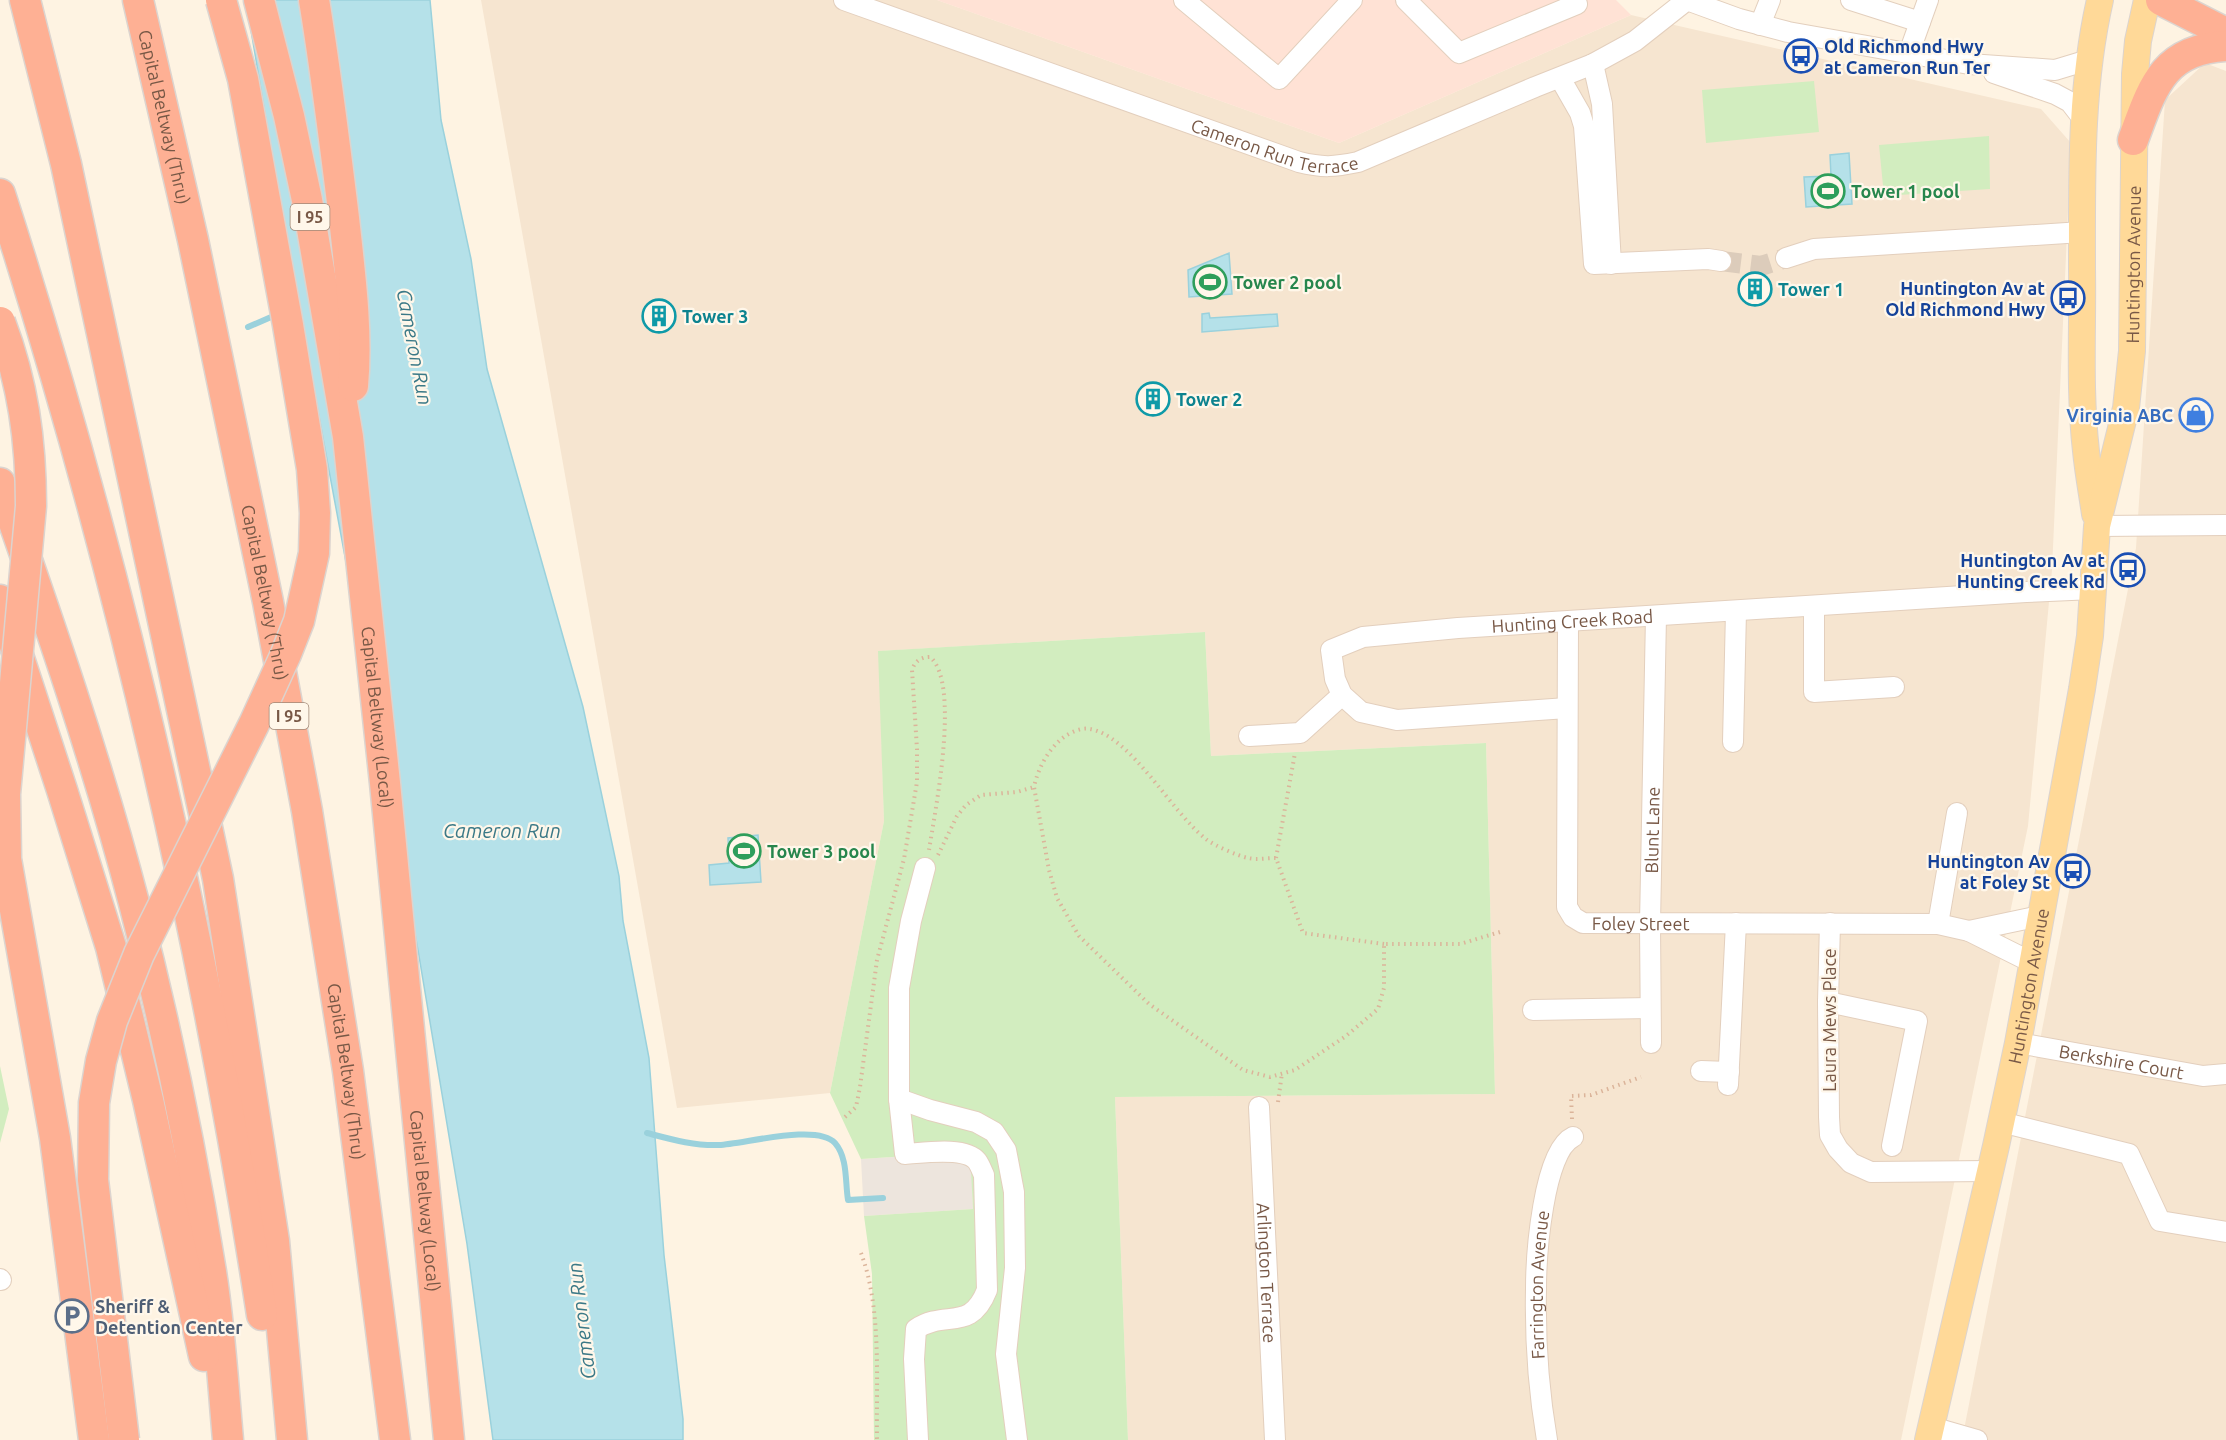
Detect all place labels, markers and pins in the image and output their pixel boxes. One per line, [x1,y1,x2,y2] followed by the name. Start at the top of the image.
[1824,36,1991,77] place label: Old Richmond Hwy at Cameron Run Ter
[1783,38,1819,74] bus stop icon: Old Richmond Hwy at Cameron Run Ter
[1810,173,1846,209] sports icon: Tower 1 pool
[1851,181,1960,201] place label: Tower 1 pool
[1192,264,1228,300] sports icon: Tower 2 pool
[1737,271,1773,307] building icon: Tower 1
[1233,272,1342,292] place label: Tower 2 pool
[1885,278,2045,319] place label: Huntington Av at Old Richmond Hwy
[1778,279,1844,299] place label: Tower 1
[2050,280,2086,316] bus stop icon: Huntington Av at Old Richmond Hwy
[641,298,677,334] building icon: Tower 3
[682,306,748,326] place label: Tower 3
[1135,381,1171,417] building icon: Tower 2
[1176,389,1242,409] place label: Tower 2
[2178,397,2214,433] shop icon: Virginia ABC
[2066,405,2173,425] place label: Virginia ABC
[1957,550,2105,591] place label: Huntington Av at Hunting Creek Rd
[2110,552,2146,588] bus stop icon: Huntington Av at Hunting Creek Rd
[726,833,762,869] sports icon: Tower 3 pool
[767,841,876,861] place label: Tower 3 pool
[1927,851,2050,892] place label: Huntington Av at Foley St
[2055,853,2091,889] bus stop icon: Huntington Av at Foley St
[95,1296,243,1337] place label: Sheriff & Detention Center
[54,1298,90,1334] parking icon: Sheriff & Detention Center

